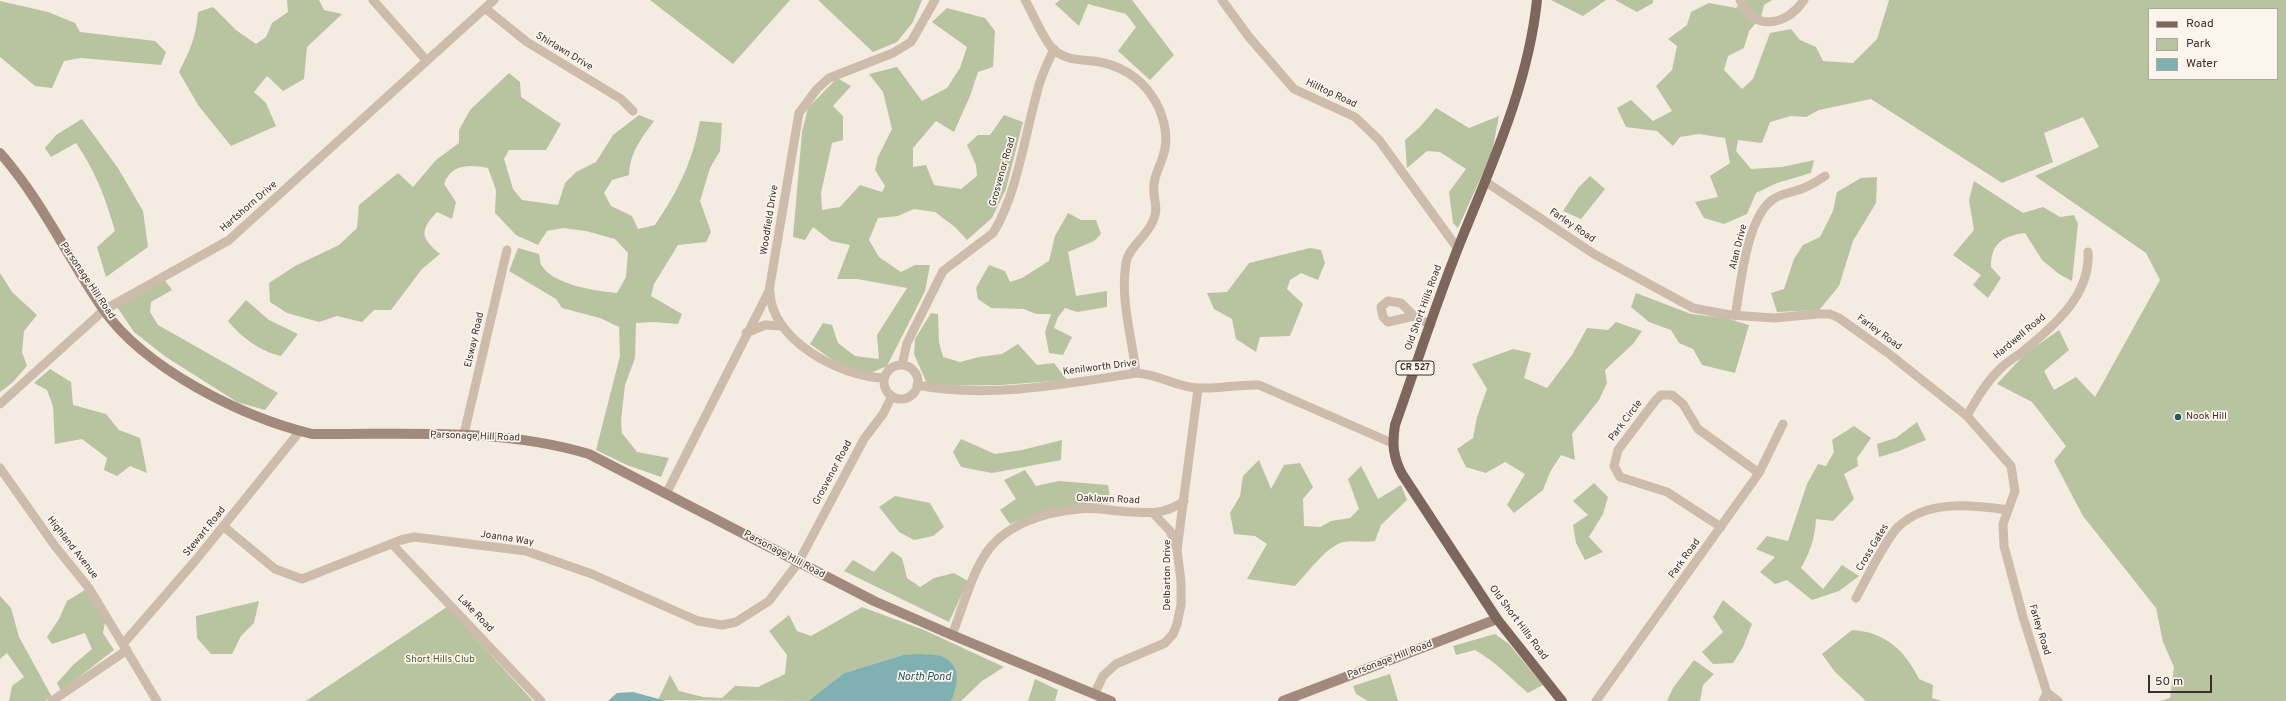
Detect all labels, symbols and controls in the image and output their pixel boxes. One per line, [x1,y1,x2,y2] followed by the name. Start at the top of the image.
[2148,8,2278,80] legend
[2186,16,2214,32] text: Road
[533,30,595,74] street label: Shirlawn Drive
[2186,36,2211,52] text: Park
[2186,56,2218,72] text: Water
[1303,77,1359,111] street label: Hilltop Road
[987,136,1019,208] street label: Grosvenor Road
[218,179,280,235] street label: Hartshorn Drive
[759,184,781,256] street label: Woodfield Drive
[1547,206,1597,246] street label: Farley Road
[1728,223,1750,271] street label: Alan Drive
[57,240,117,322] street label: Parsonage Hill Road
[1403,264,1445,352] street label: Old Short Hills Road
[463,311,487,369] street label: Elsway Road
[1991,312,2049,362] street label: Hardwell Road
[1854,313,1904,353] street label: Farley Road
[1062,358,1138,378] street label: Kenilworth Drive
[1396,361,1434,375] road number: CR 527
[1607,398,1645,444] street label: Park Circle
[2186,411,2227,423] place label: Nook Hill
[2173,412,2183,422] marker: Nook Hill
[430,429,520,445] street label: Parsonage Hill Road
[811,439,855,507] street label: Grosvenor Road
[1076,493,1140,507] street label: Oaklawn Road
[181,505,229,559] street label: Stewart Road
[44,514,100,582] street label: Highland Avenue
[1854,522,1892,574] street label: Cross Gates
[479,529,535,549] street label: Joanna Way
[741,529,827,581] street label: Parsonage Hill Road
[1667,537,1703,581] street label: Park Road
[1162,540,1174,610] street label: Delbarton Drive
[1486,583,1550,663] street label: Old Short Hills Road
[454,593,496,635] street label: Lake Road
[2026,603,2052,657] street label: Farley Road
[1346,638,1434,682] street label: Parsonage Hill Road
[405,654,475,666] park label: Short Hills Club
[2150,667,2214,693] scale bar
[897,671,951,685] water label: North Pond
[2155,674,2183,690] text: 50 m

